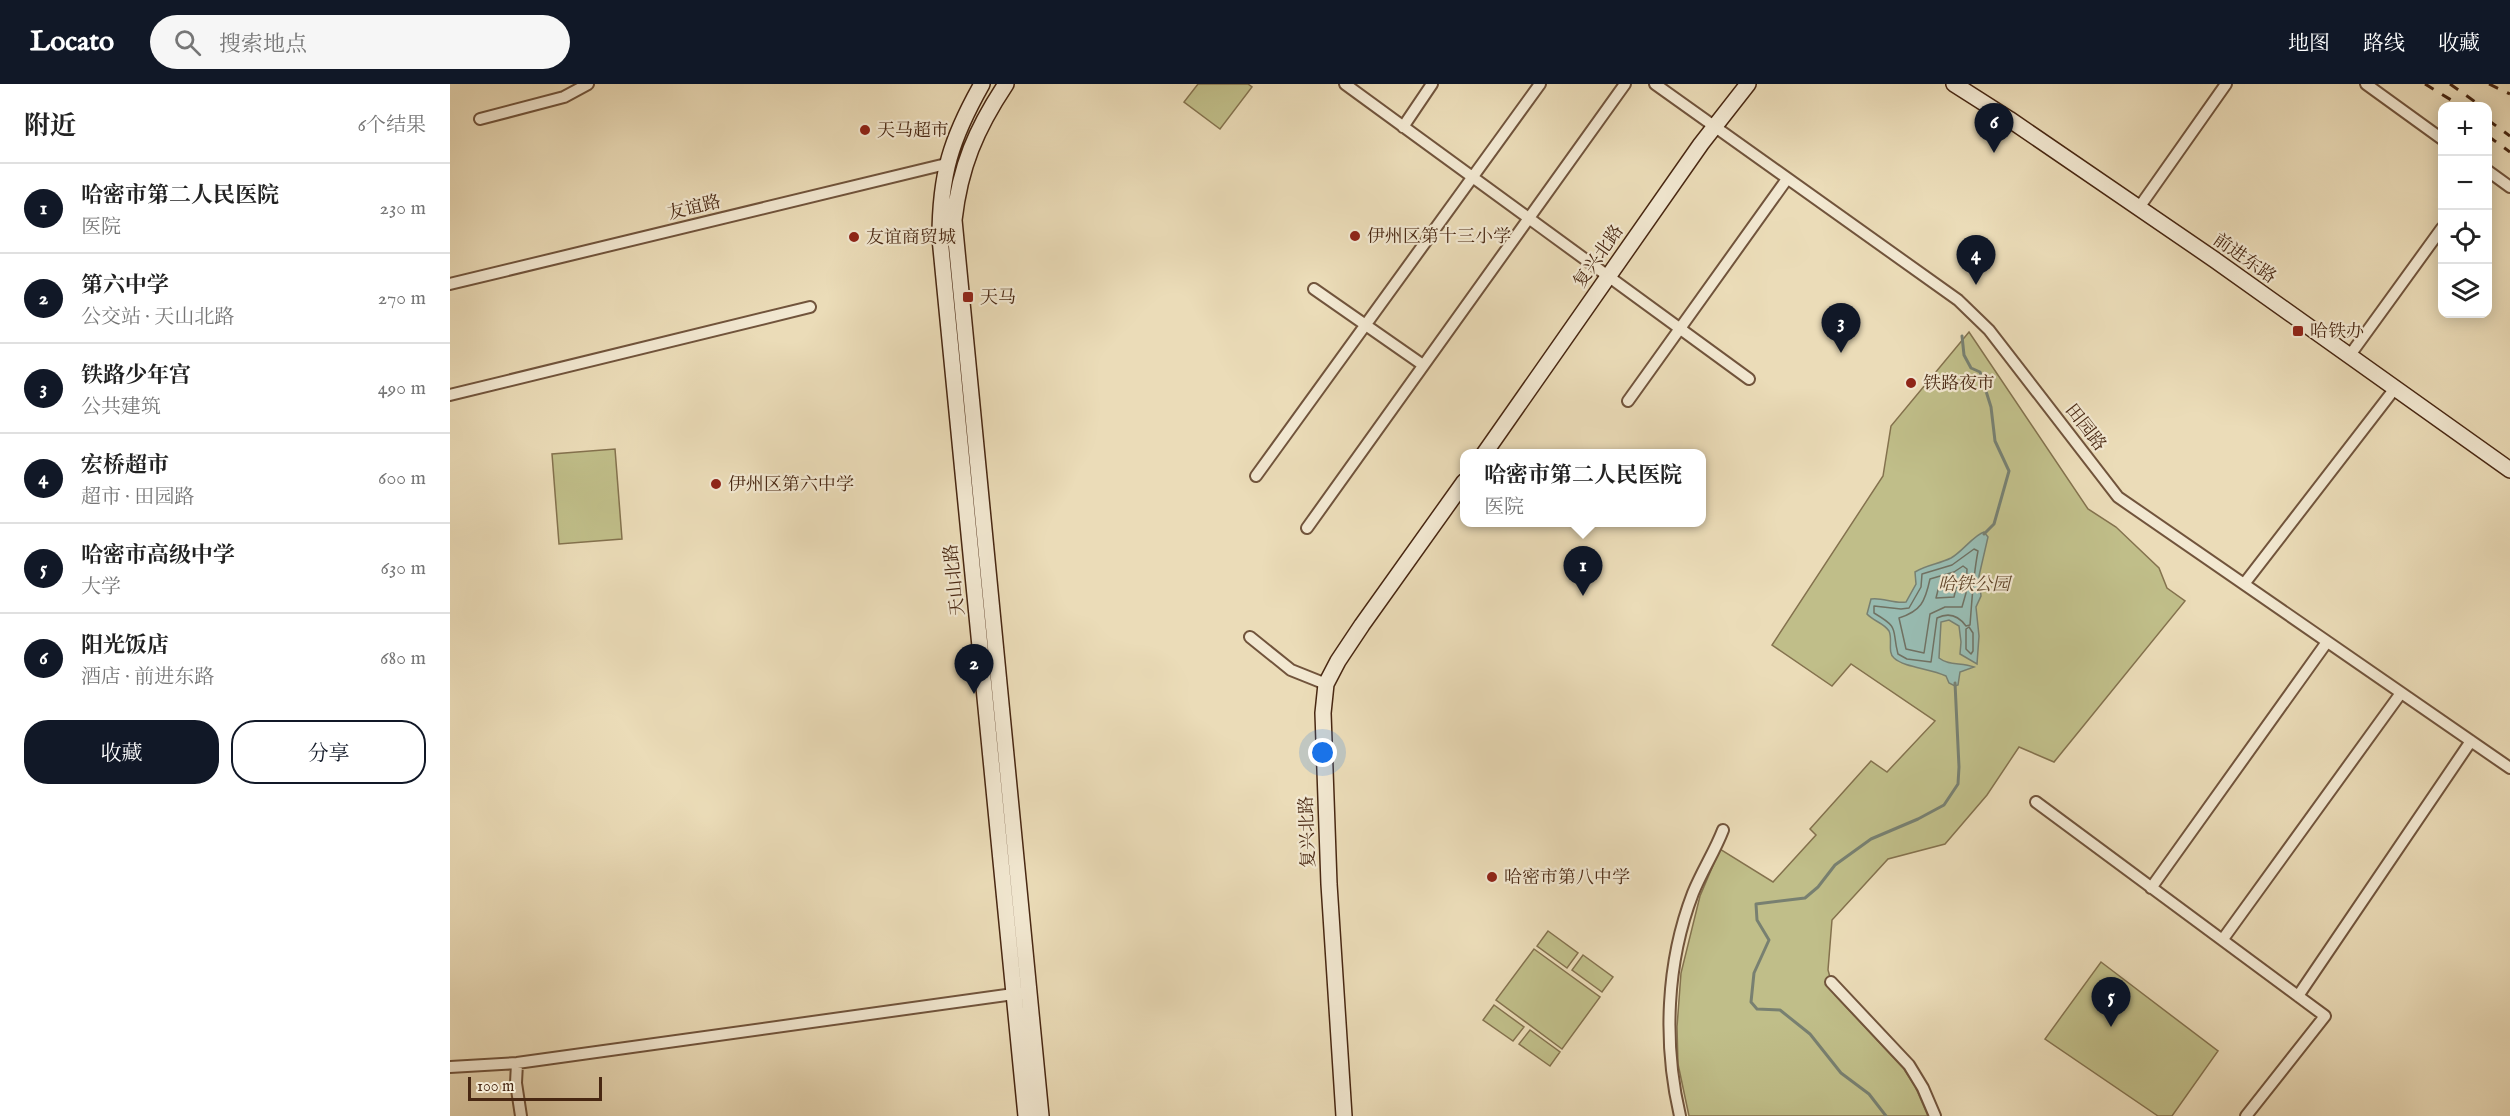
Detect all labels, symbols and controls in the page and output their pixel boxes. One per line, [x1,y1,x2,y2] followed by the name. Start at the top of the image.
[150,15,570,69] search box
[30,25,114,60] text: Locato
[171,26,204,59] icon: search
[219,31,307,59] text: 搜索地点
[2288,31,2330,58] text: 地图
[2363,31,2405,58] text: 路线
[2438,31,2480,58] text: 收藏
[2438,102,2492,318] map controls
[2438,102,2492,156] button: +
[1974,104,2014,153] pin: 6
[24,110,76,143] text: 附近
[358,113,426,138] text: 6个结果
[877,120,949,143] place label: 天马超市
[858,123,872,137] marker: 天马超市
[2438,156,2492,210] button: −
[81,182,279,210] text: 哈密市第二人民医院
[665,191,723,226] street label: 友谊路
[40,196,47,221] text: 1
[380,196,426,221] text: 230 m
[2438,210,2492,264] button: locate
[81,215,121,240] text: 医院
[1569,221,1629,293] street label: 复兴北路
[1367,226,1511,249] place label: 伊州区第十三小学
[866,227,956,250] place label: 友谊商贸城
[1348,229,1362,243] marker: 伊州区第十三小学
[2208,229,2280,289] street label: 前进东路
[847,230,861,244] marker: 友谊商贸城
[1956,236,1996,285] pin: 4
[2438,264,2492,318] button: layers
[81,272,169,300] text: 第六中学
[39,286,48,311] text: 2
[378,286,426,311] text: 270 m
[980,287,1016,310] place label: 天马
[961,290,975,304] marker: 天马
[1822,304,1860,353] pin: 3
[81,305,234,330] text: 公交站 · 天山北路
[2310,321,2364,344] place label: 哈铁办
[2291,324,2305,338] marker: 哈铁办
[81,362,191,390] text: 铁路少年宫
[1923,373,1995,396] place label: 铁路夜市
[40,376,47,401] text: 3
[378,376,426,401] text: 490 m
[1904,376,1918,390] marker: 铁路夜市
[81,395,161,420] text: 公共建筑
[2059,400,2111,456] street label: 田园路
[1460,449,1706,527] popup
[81,452,169,480] text: 宏桥超市
[1484,462,1682,490] text: 哈密市第二人民医院
[39,466,48,491] text: 4
[378,466,426,491] text: 600 m
[728,474,854,497] place label: 伊州区第六中学
[709,477,723,491] marker: 伊州区第六中学
[81,485,194,510] text: 超市 · 田园路
[1484,495,1524,520] text: 医院
[81,542,235,570] text: 哈密市高级中学
[940,543,971,617] street label: 天山北路
[1564,546,1602,596] pin: 1
[40,556,47,581] text: 5
[380,556,426,581] text: 630 m
[1938,574,2013,597] park label: 哈铁公园
[81,575,121,600] text: 大学
[81,632,169,660] text: 阳光饭店
[954,644,994,694] pin: 2
[39,646,48,671] text: 6
[380,646,426,671] text: 680 m
[81,665,214,690] text: 酒店 · 前进东路
[24,720,219,784] button: 收藏
[231,720,426,784] button: 分享
[1308,738,1337,767] your location
[1296,796,1321,868] street label: 复兴北路
[1504,867,1630,890] place label: 哈密市第八中学
[1485,870,1499,884] marker: 哈密市第八中学
[2092,978,2130,1027] pin: 5
[468,1074,602,1102] scale bar
[477,1077,514,1097] text: 100 m

